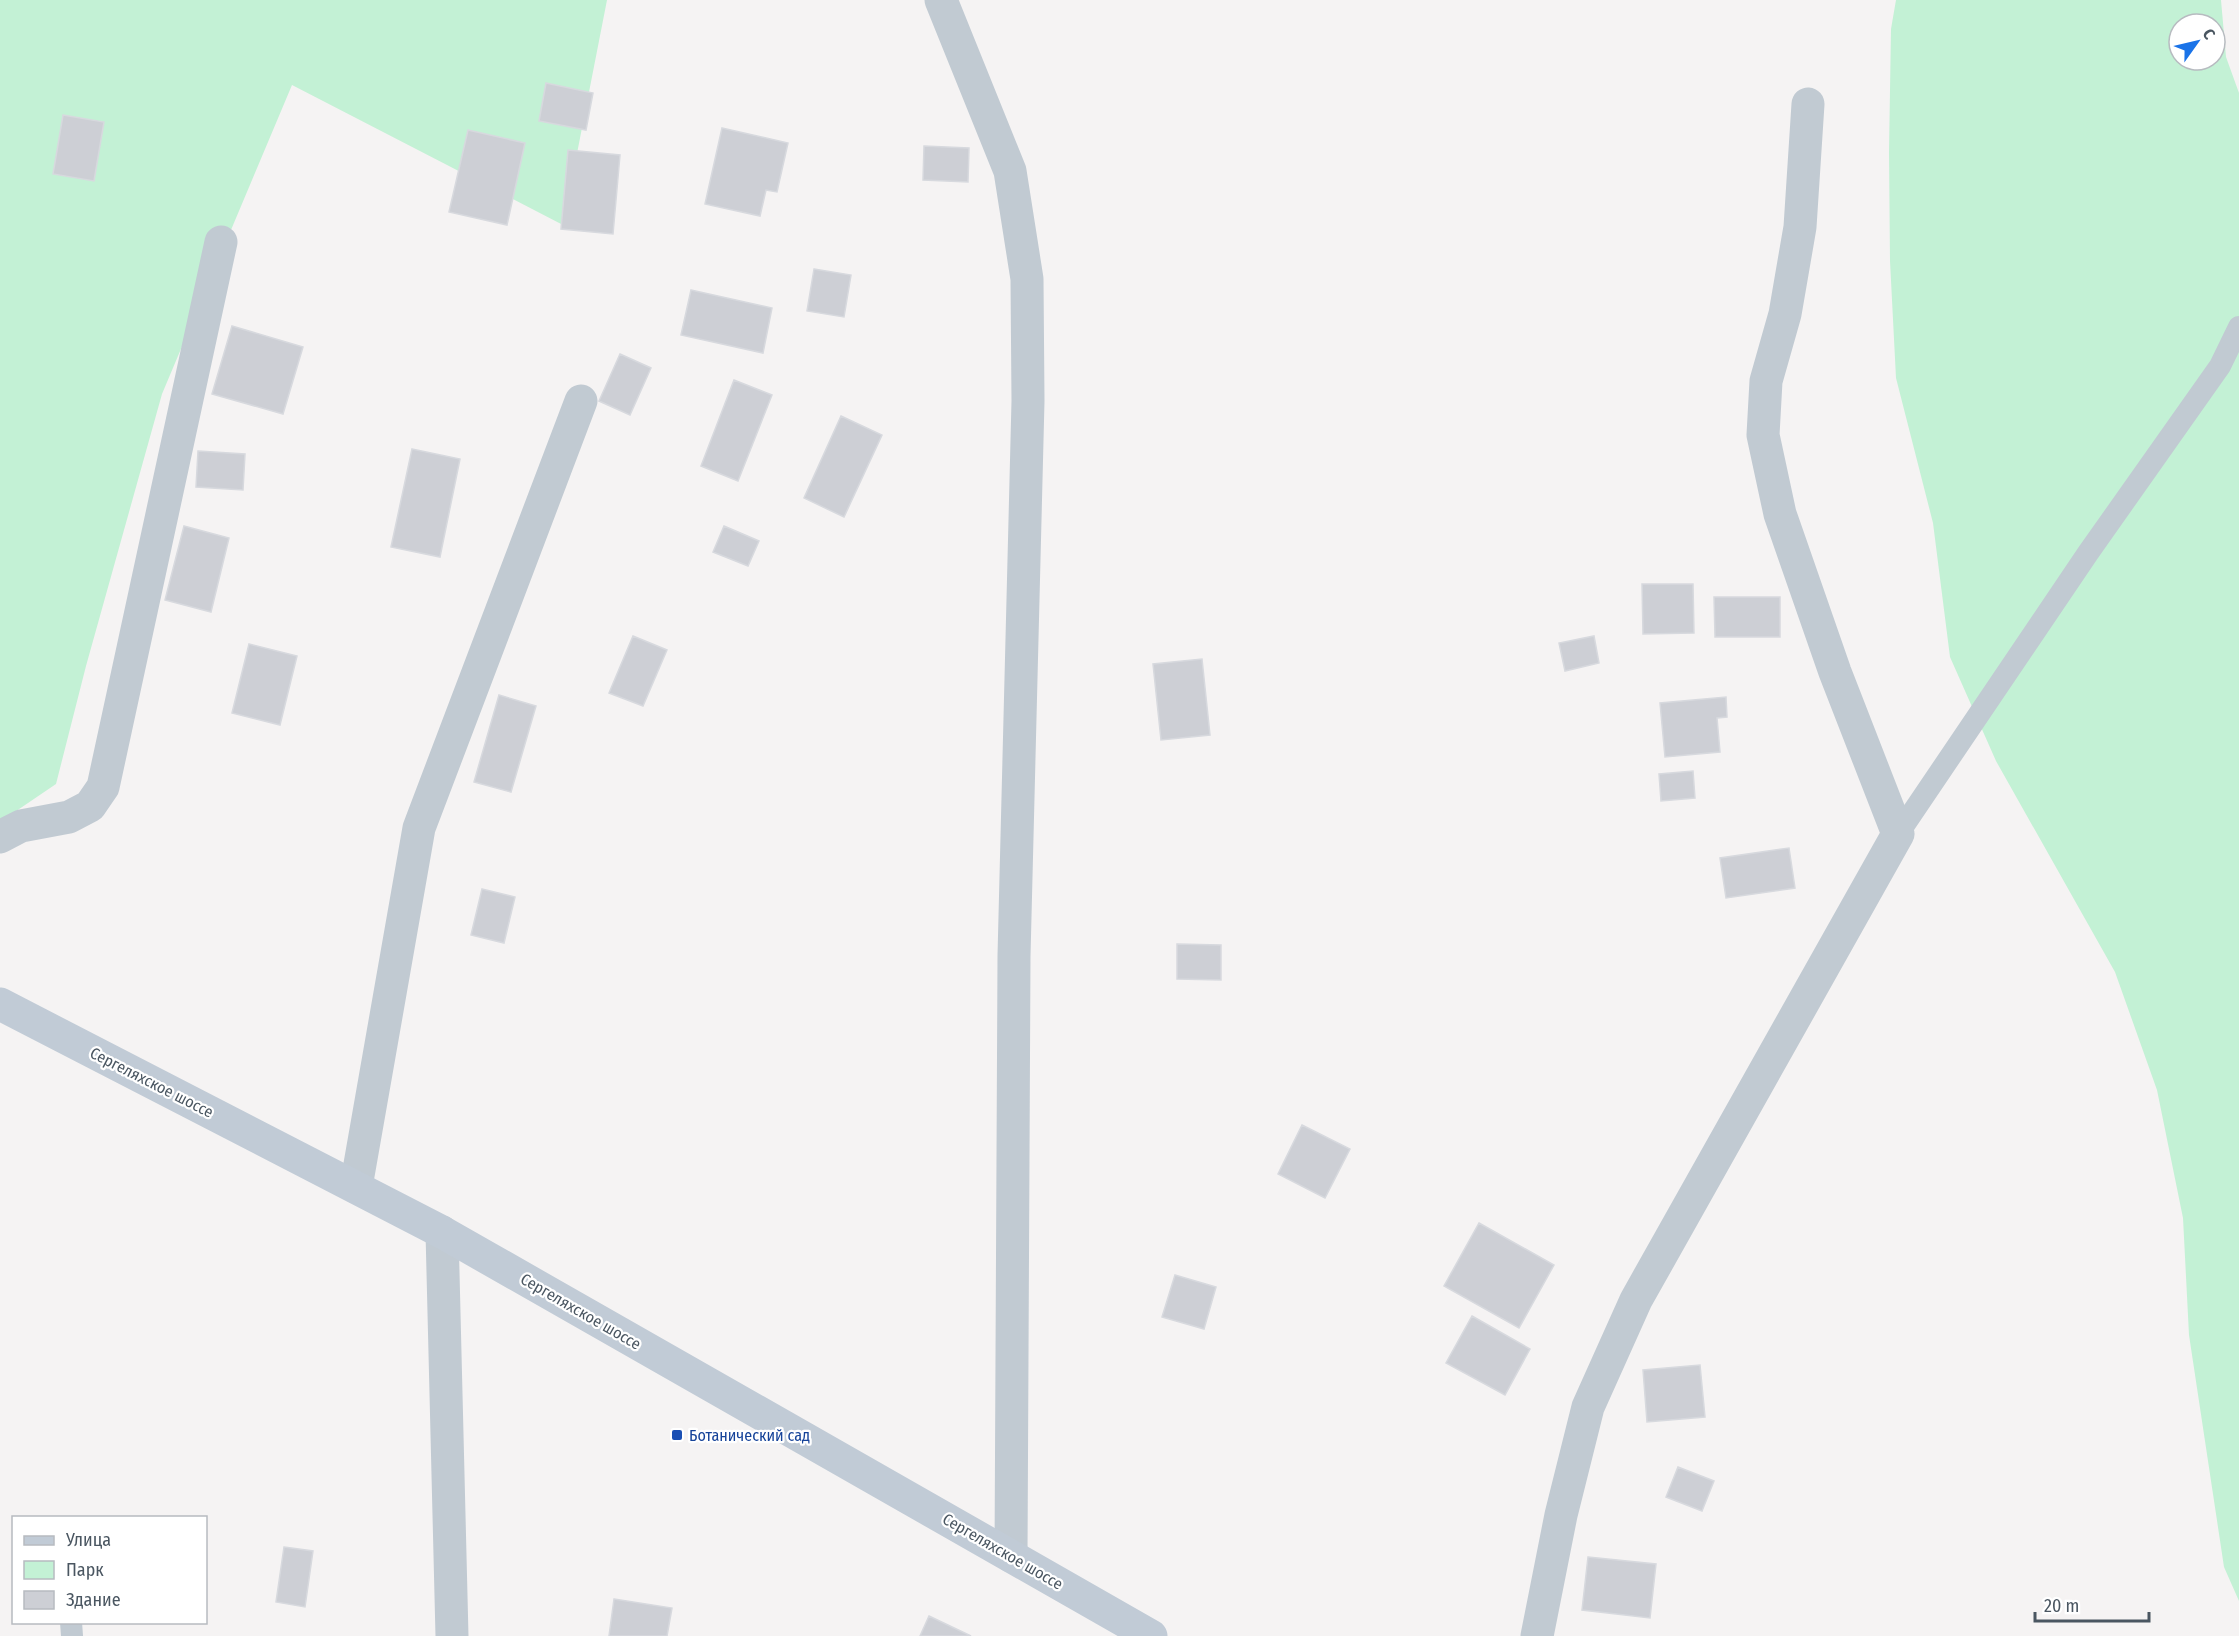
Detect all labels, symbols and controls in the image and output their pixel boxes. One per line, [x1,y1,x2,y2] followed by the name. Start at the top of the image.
[2167,12,2227,72] north arrow
[2199,25,2220,43] text: С
[87,1043,217,1122] street label: Сергеляхское шоссе
[517,1269,644,1354] street label: Сергеляхское шоссе
[689,1426,810,1445] place label: Ботанический сад
[670,1428,684,1442] marker: Ботанический сад
[939,1509,1066,1594] street label: Сергеляхское шоссе
[12,1516,207,1624] legend
[65,1529,111,1551] text: Улица
[66,1559,104,1581] text: Парк
[2035,1585,2149,1623] scale bar
[66,1589,121,1611] text: Здание
[2044,1595,2079,1617] text: 20 m

